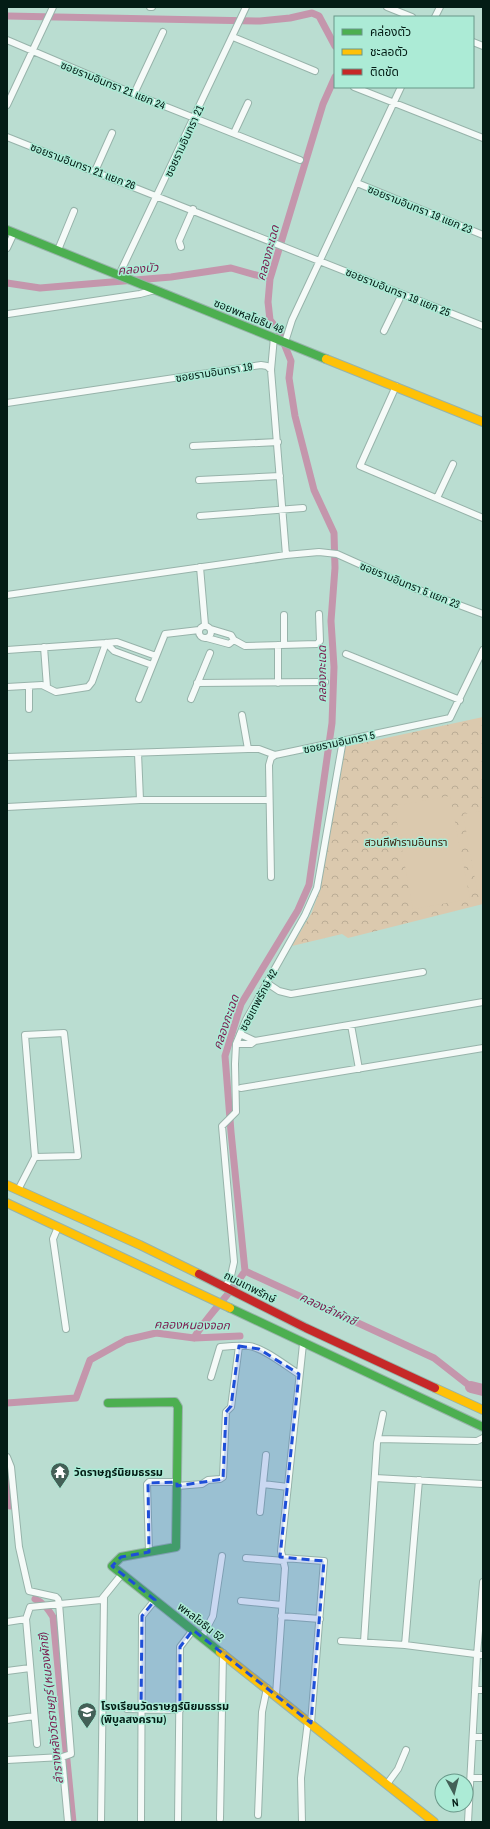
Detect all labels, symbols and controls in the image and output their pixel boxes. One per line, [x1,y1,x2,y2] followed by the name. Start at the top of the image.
[334,16,474,88] legend
[370,24,411,40] text: คล่องตัว
[370,44,408,60] text: ชะลอตัว
[59,58,167,112] street label: ซอยรามอินทรา 21 แยก 24
[370,64,399,80] text: ติดขัด
[161,103,207,179] street label: ซอยรามอินทรา 21
[28,139,138,193] street label: ซอยรามอินทรา 21 แยก 26
[366,182,474,236] street label: ซอยรามอินทรา 19 แยก 23
[253,223,283,283] water label: คลองกะเฉด
[117,259,160,279] water label: คลองบัว
[344,265,452,319] street label: ซอยรามอินทรา 19 แยก 25
[212,296,286,336] street label: ซอยพหลโยธิน 48
[175,359,253,385] street label: ซอยรามอินทรา 19
[358,559,462,611] street label: ซอยรามอินทรา 5 แยก 23
[314,645,330,702] water label: คลองกะเฉด
[302,728,376,756] street label: ซอยรามอินทรา 5
[364,835,448,849] park label: สวนกีฬารามอินทรา
[236,967,280,1033] street label: ซอยเทพรักษ์ 42
[209,992,243,1051] water label: คลองกะเฉด
[222,1268,278,1306] street label: ถนนเทพรักษ์
[297,1289,361,1330] water label: คลองลำผักชี
[154,1316,231,1334] water label: คลองหนองจอก
[49,1461,71,1489] temple icon: วัดราษฎร์นิยมธรรม
[74,1465,163,1479] place label: วัดราษฎร์นิยมธรรม
[175,1599,227,1645] street label: พหลโยธิน 52
[35,1631,67,1785] water label: ลำรางหลังวัดราษฎร์ (หนองผักชี)
[101,1699,229,1726] place label: โรงเรียนวัดราษฎร์นิยมธรรม (พิบูลสงคราม)
[76,1701,98,1729] school or university icon: โรงเรียนวัดราษฎร์นิยมธรรม (พิบูลสงคราม)
[434,1773,474,1813] north arrow
[451,1796,459,1810] text: N

